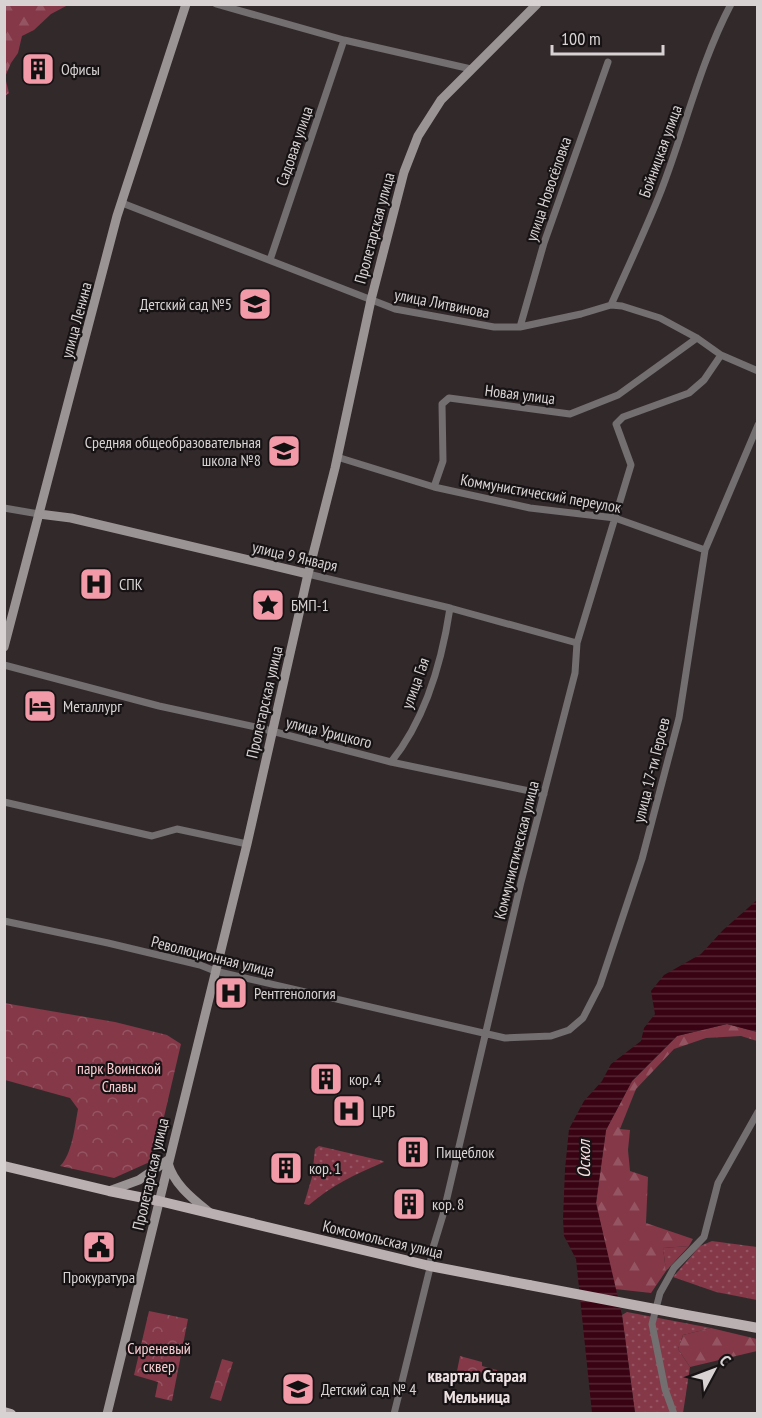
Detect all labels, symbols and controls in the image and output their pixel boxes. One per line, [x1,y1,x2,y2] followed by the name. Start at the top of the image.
[552,18,663,56] scale bar
[561,27,601,50] text: 100 m
[20,51,56,87] building icon: Офисы
[61,59,100,79] place label: Офисы
[634,102,686,200] street label: Бойницкая улица
[271,104,317,188] street label: Садовая улица
[521,134,575,244] street label: улица Новосёловка
[350,170,398,286] street label: Пролетарская улица
[56,280,96,360] street label: улица Ленина
[393,284,491,322] street label: улица Литвинова
[237,286,273,322] school or university icon: Детский сад №5
[140,294,232,314] place label: Детский сад №5
[484,380,556,408] street label: Новая улица
[85,432,261,470] place label: Средняя общеобразовательная школа №8
[266,433,302,469] school or university icon: Средняя общеобразовательная школа №8
[459,469,624,517] street label: Коммунистический переулок
[250,536,340,576] street label: улица 9 Января
[78,566,114,602] hospital icon: СПК
[119,574,143,594] place label: СПК
[250,587,286,623] place icon: БМП-1
[291,595,329,615] place label: БМП-1
[241,644,287,760] street label: Пролетарская улица
[397,655,433,711] street label: улица Гая
[22,688,58,724] hotel icon: Металлург
[63,696,122,716] place label: Металлург
[284,712,374,752] street label: улица Урицкого
[628,715,674,825] street label: улица 17-ти Героев
[489,779,543,921] street label: Коммунистическая улица
[149,931,277,981] street label: Революционная улица
[213,975,249,1011] hospital icon: Рентгенология
[254,983,336,1003] place label: Рентгенология
[77,1058,161,1096] park label: парк Воинской Славы
[308,1061,344,1097] building icon: кор. 4
[349,1069,381,1089] place label: кор. 4
[331,1093,367,1129] hospital icon: ЦРБ
[372,1101,395,1121] place label: ЦРБ
[127,1116,173,1232] street label: Пролетарская улица
[395,1134,431,1170] building icon: Пищеблок
[572,1138,595,1178] water label: Оскол
[436,1142,495,1162] place label: Пищеблок
[268,1150,304,1186] building icon: кор. 1
[309,1158,341,1178] place label: кор. 1
[391,1186,427,1222] building icon: кор. 8
[432,1194,464,1214] place label: кор. 8
[321,1215,445,1263] street label: Комсомольская улица
[81,1229,117,1265] public building icon: Прокуратура
[63,1267,135,1287] place label: Прокуратура
[127,1338,191,1376] park label: Сиреневый сквер
[684,1340,744,1400] north arrow
[715,1351,736,1370] text: С
[427,1364,527,1408] district label: квартал Старая Мельница
[280,1371,316,1407] school or university icon: Детский сад № 4
[321,1379,417,1399] place label: Детский сад № 4

